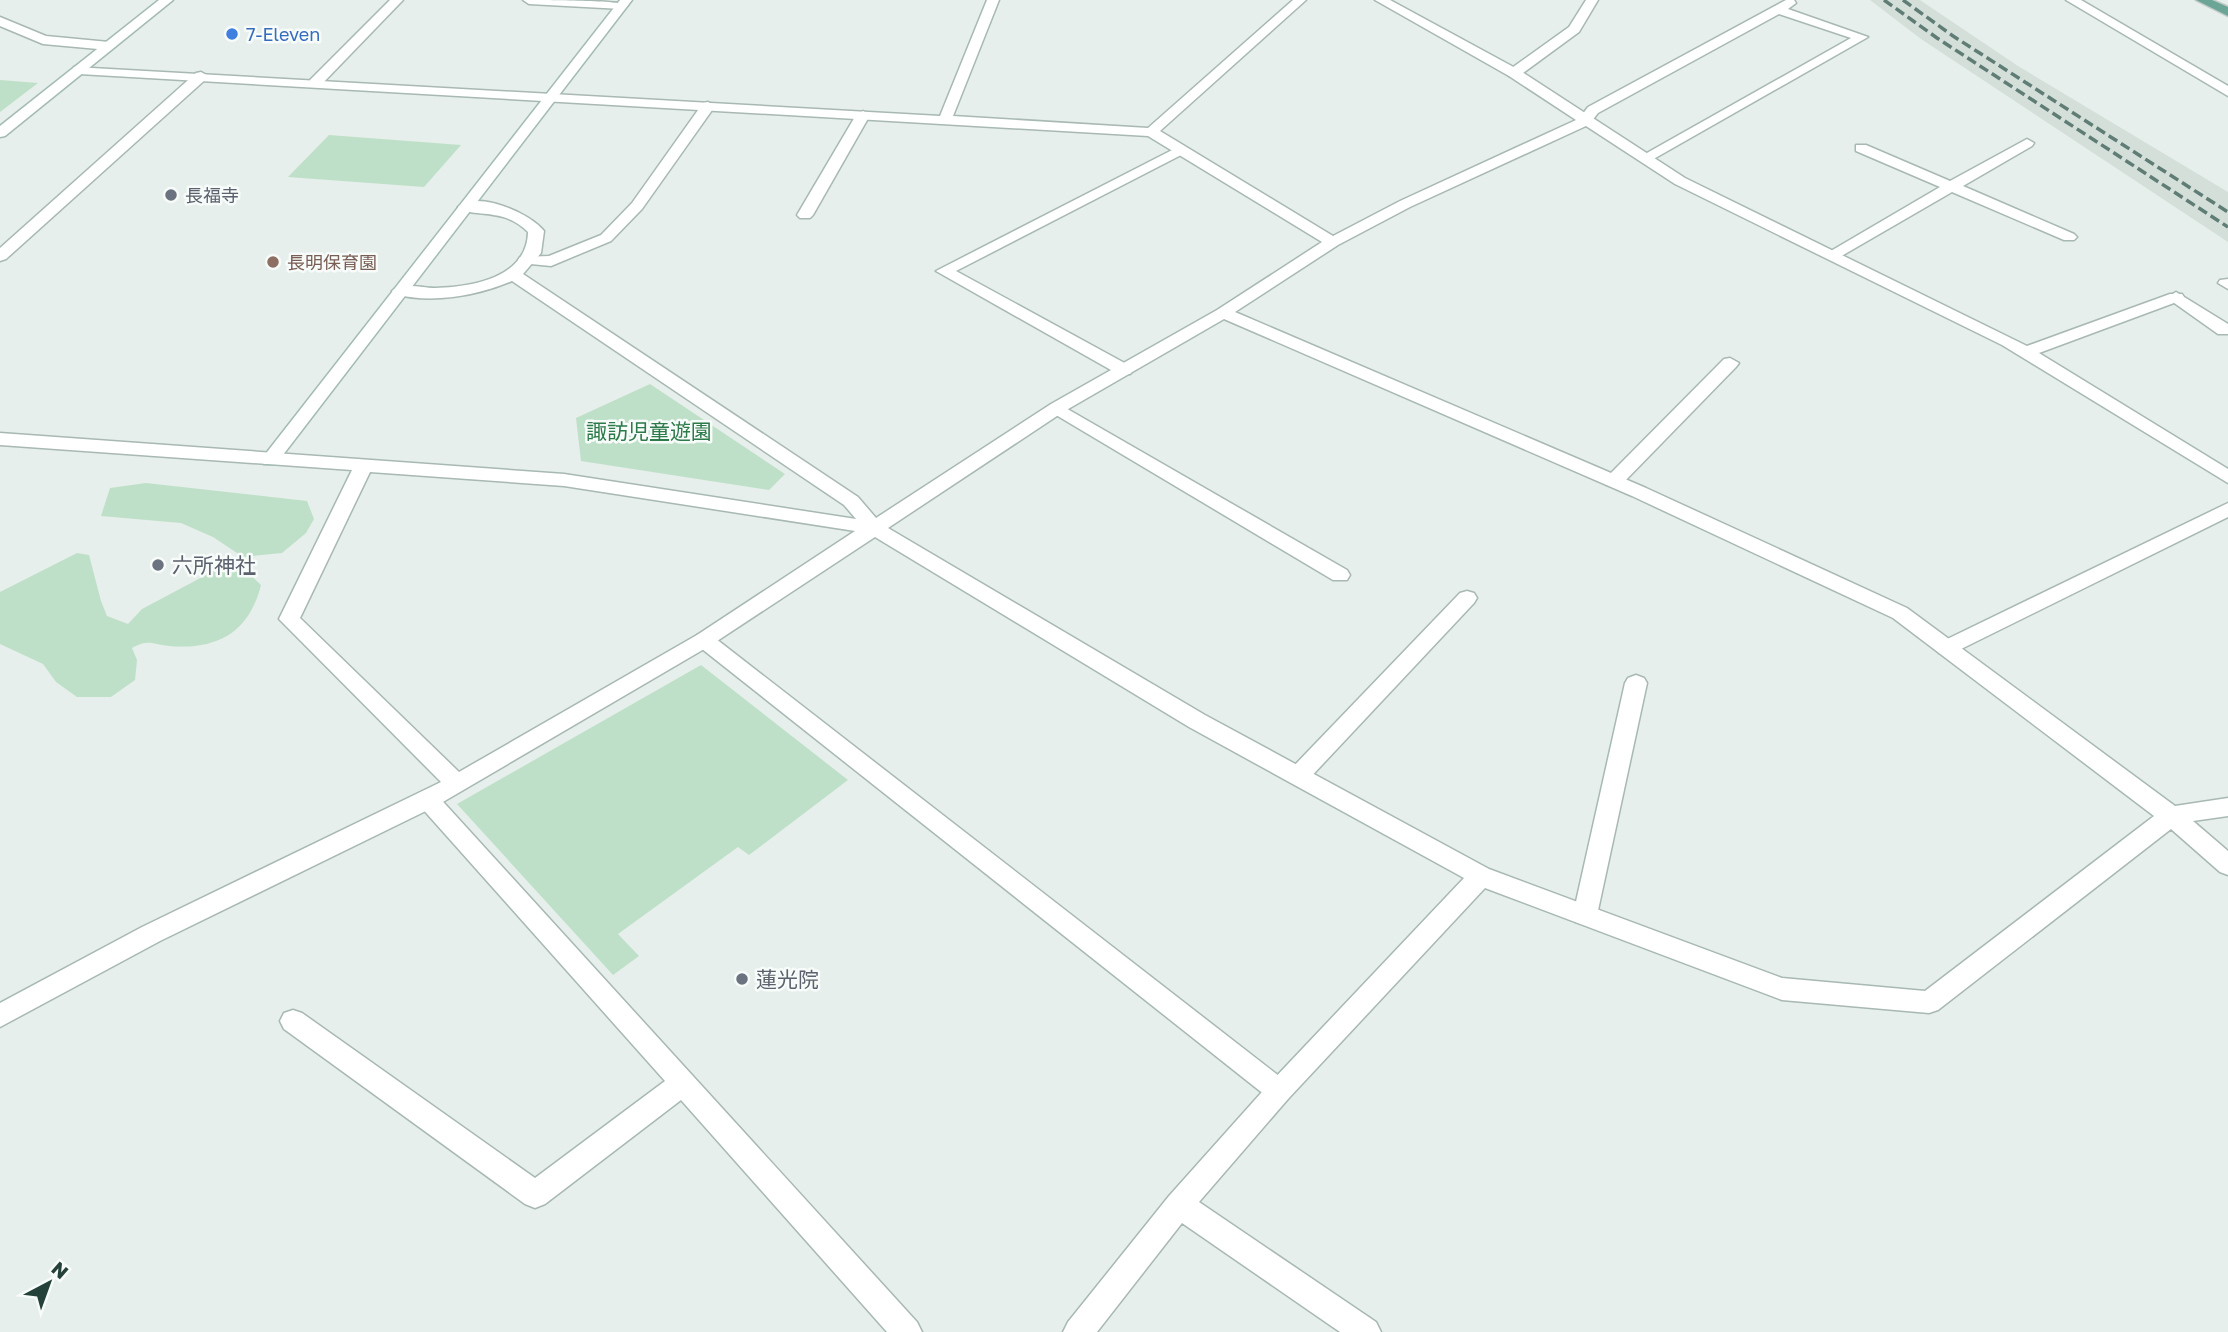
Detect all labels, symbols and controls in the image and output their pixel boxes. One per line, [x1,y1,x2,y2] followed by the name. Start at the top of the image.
[246,23,320,45] place label: 7-Eleven
[224,26,240,42] marker: 7-Eleven
[185,184,239,206] place label: 長福寺
[163,187,179,203] marker: 長福寺
[287,251,377,273] place label: 長明保育園
[265,254,281,270] marker: 長明保育園
[586,418,712,444] park label: 諏訪児童遊園
[172,552,256,578] place label: 六所神社
[150,557,166,573] marker: 六所神社
[756,966,819,992] place label: 蓮光院
[734,971,750,987] marker: 蓮光院
[14,1248,84,1318] north arrow
[47,1256,73,1283] text: N

